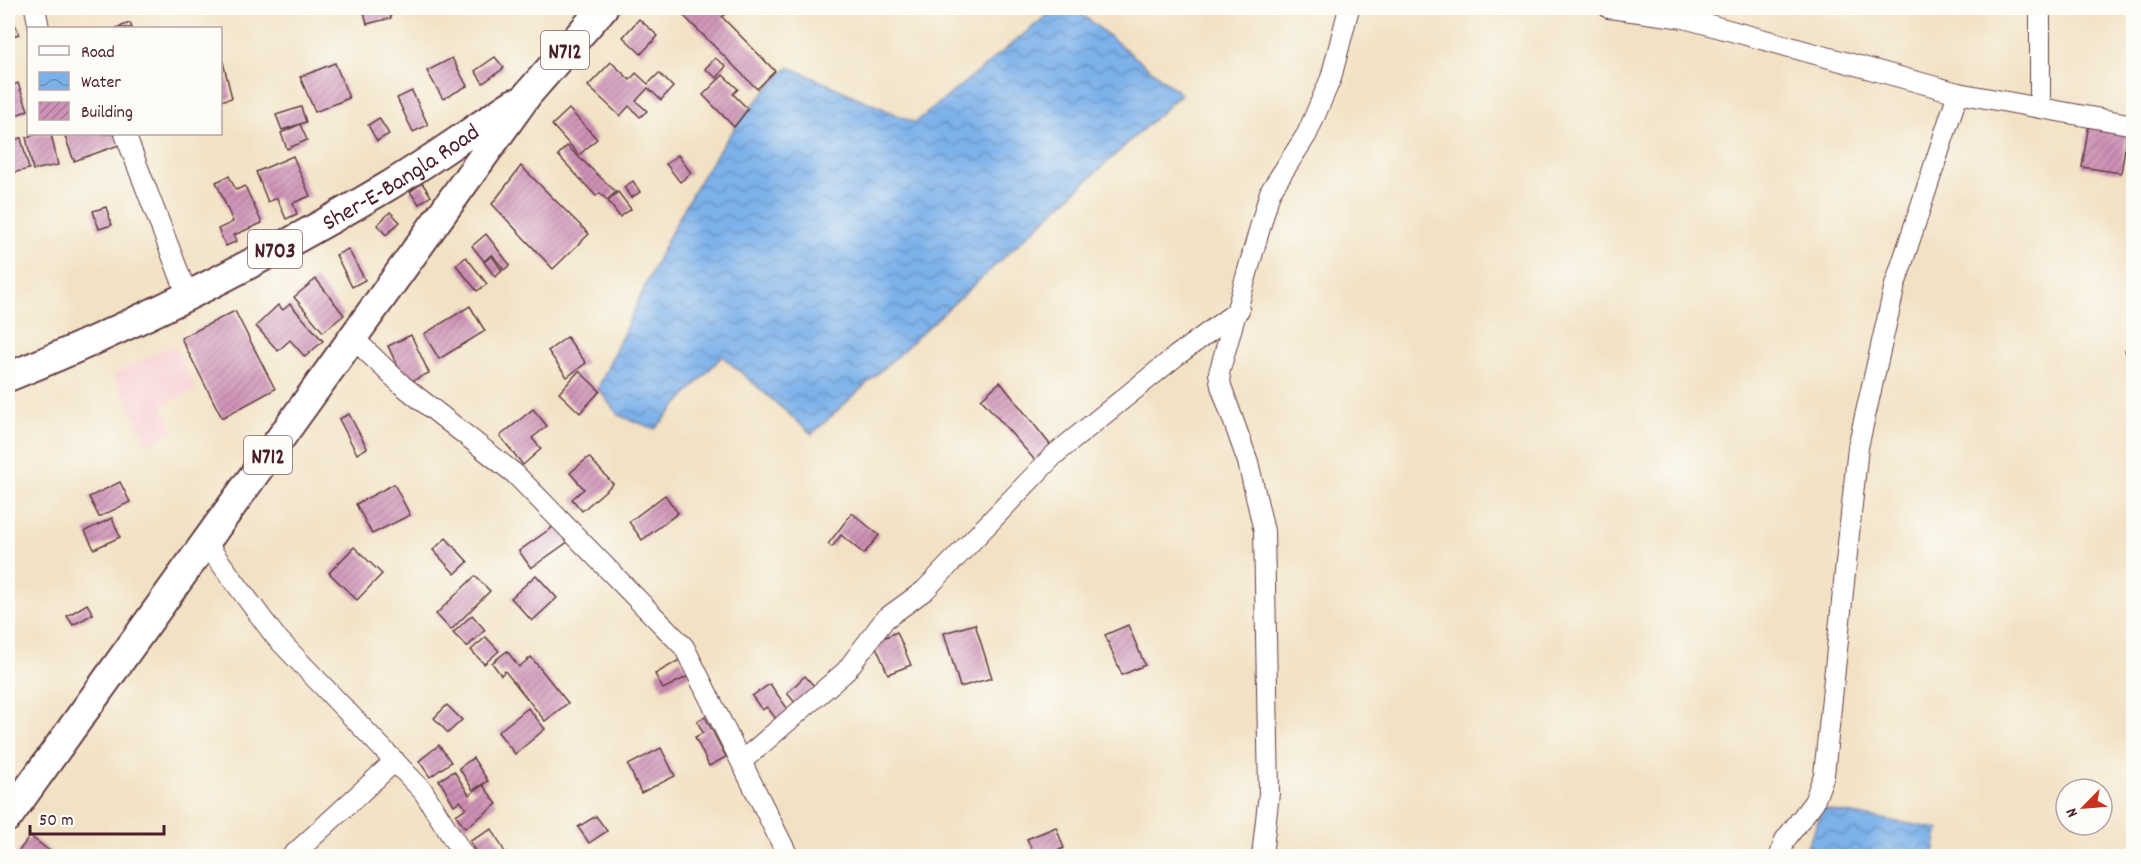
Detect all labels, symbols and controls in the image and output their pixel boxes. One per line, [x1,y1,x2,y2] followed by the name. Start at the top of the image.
[27,27,222,135] legend
[541,31,589,69] road number: N712
[81,41,115,66] text: Road
[81,71,121,96] text: Water
[81,101,133,126] text: Building
[317,117,487,241] street label: Sher-E-Bangla Road
[248,230,302,268] road number: N703
[244,436,292,474] road number: N712
[2054,777,2114,837] north arrow
[30,798,164,836] scale bar
[2061,804,2085,821] text: N
[39,809,74,834] text: 50 m

